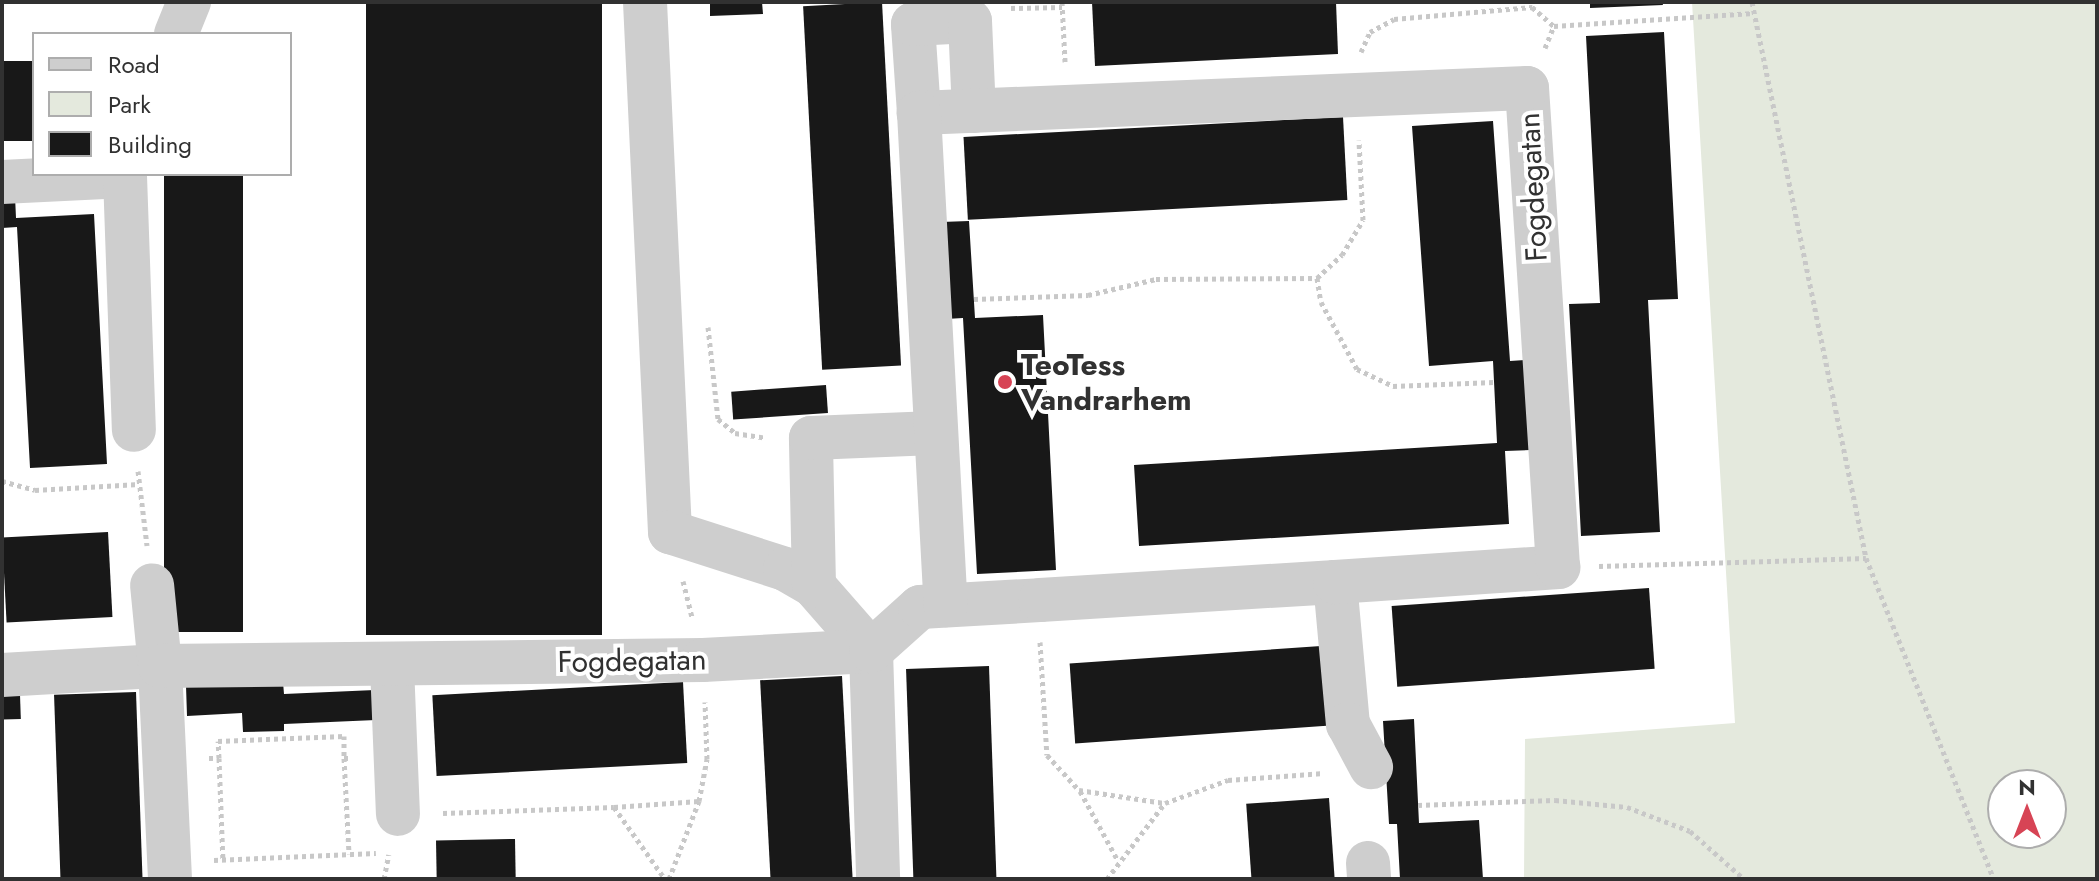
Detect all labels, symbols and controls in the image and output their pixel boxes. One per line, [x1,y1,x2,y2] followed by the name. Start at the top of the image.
[32,32,292,176] legend
[108,47,160,82] text: Road
[108,87,151,122] text: Park
[1511,112,1555,262] street label: Fogdegatan
[108,127,192,162] text: Building
[1021,347,1192,418] place label: TeoTess Vandrarhem
[996,373,1014,391] marker: TeoTess Vandrarhem
[557,642,707,680] street label: Fogdegatan
[1987,769,2067,849] north arrow
[2018,771,2036,803] text: N

